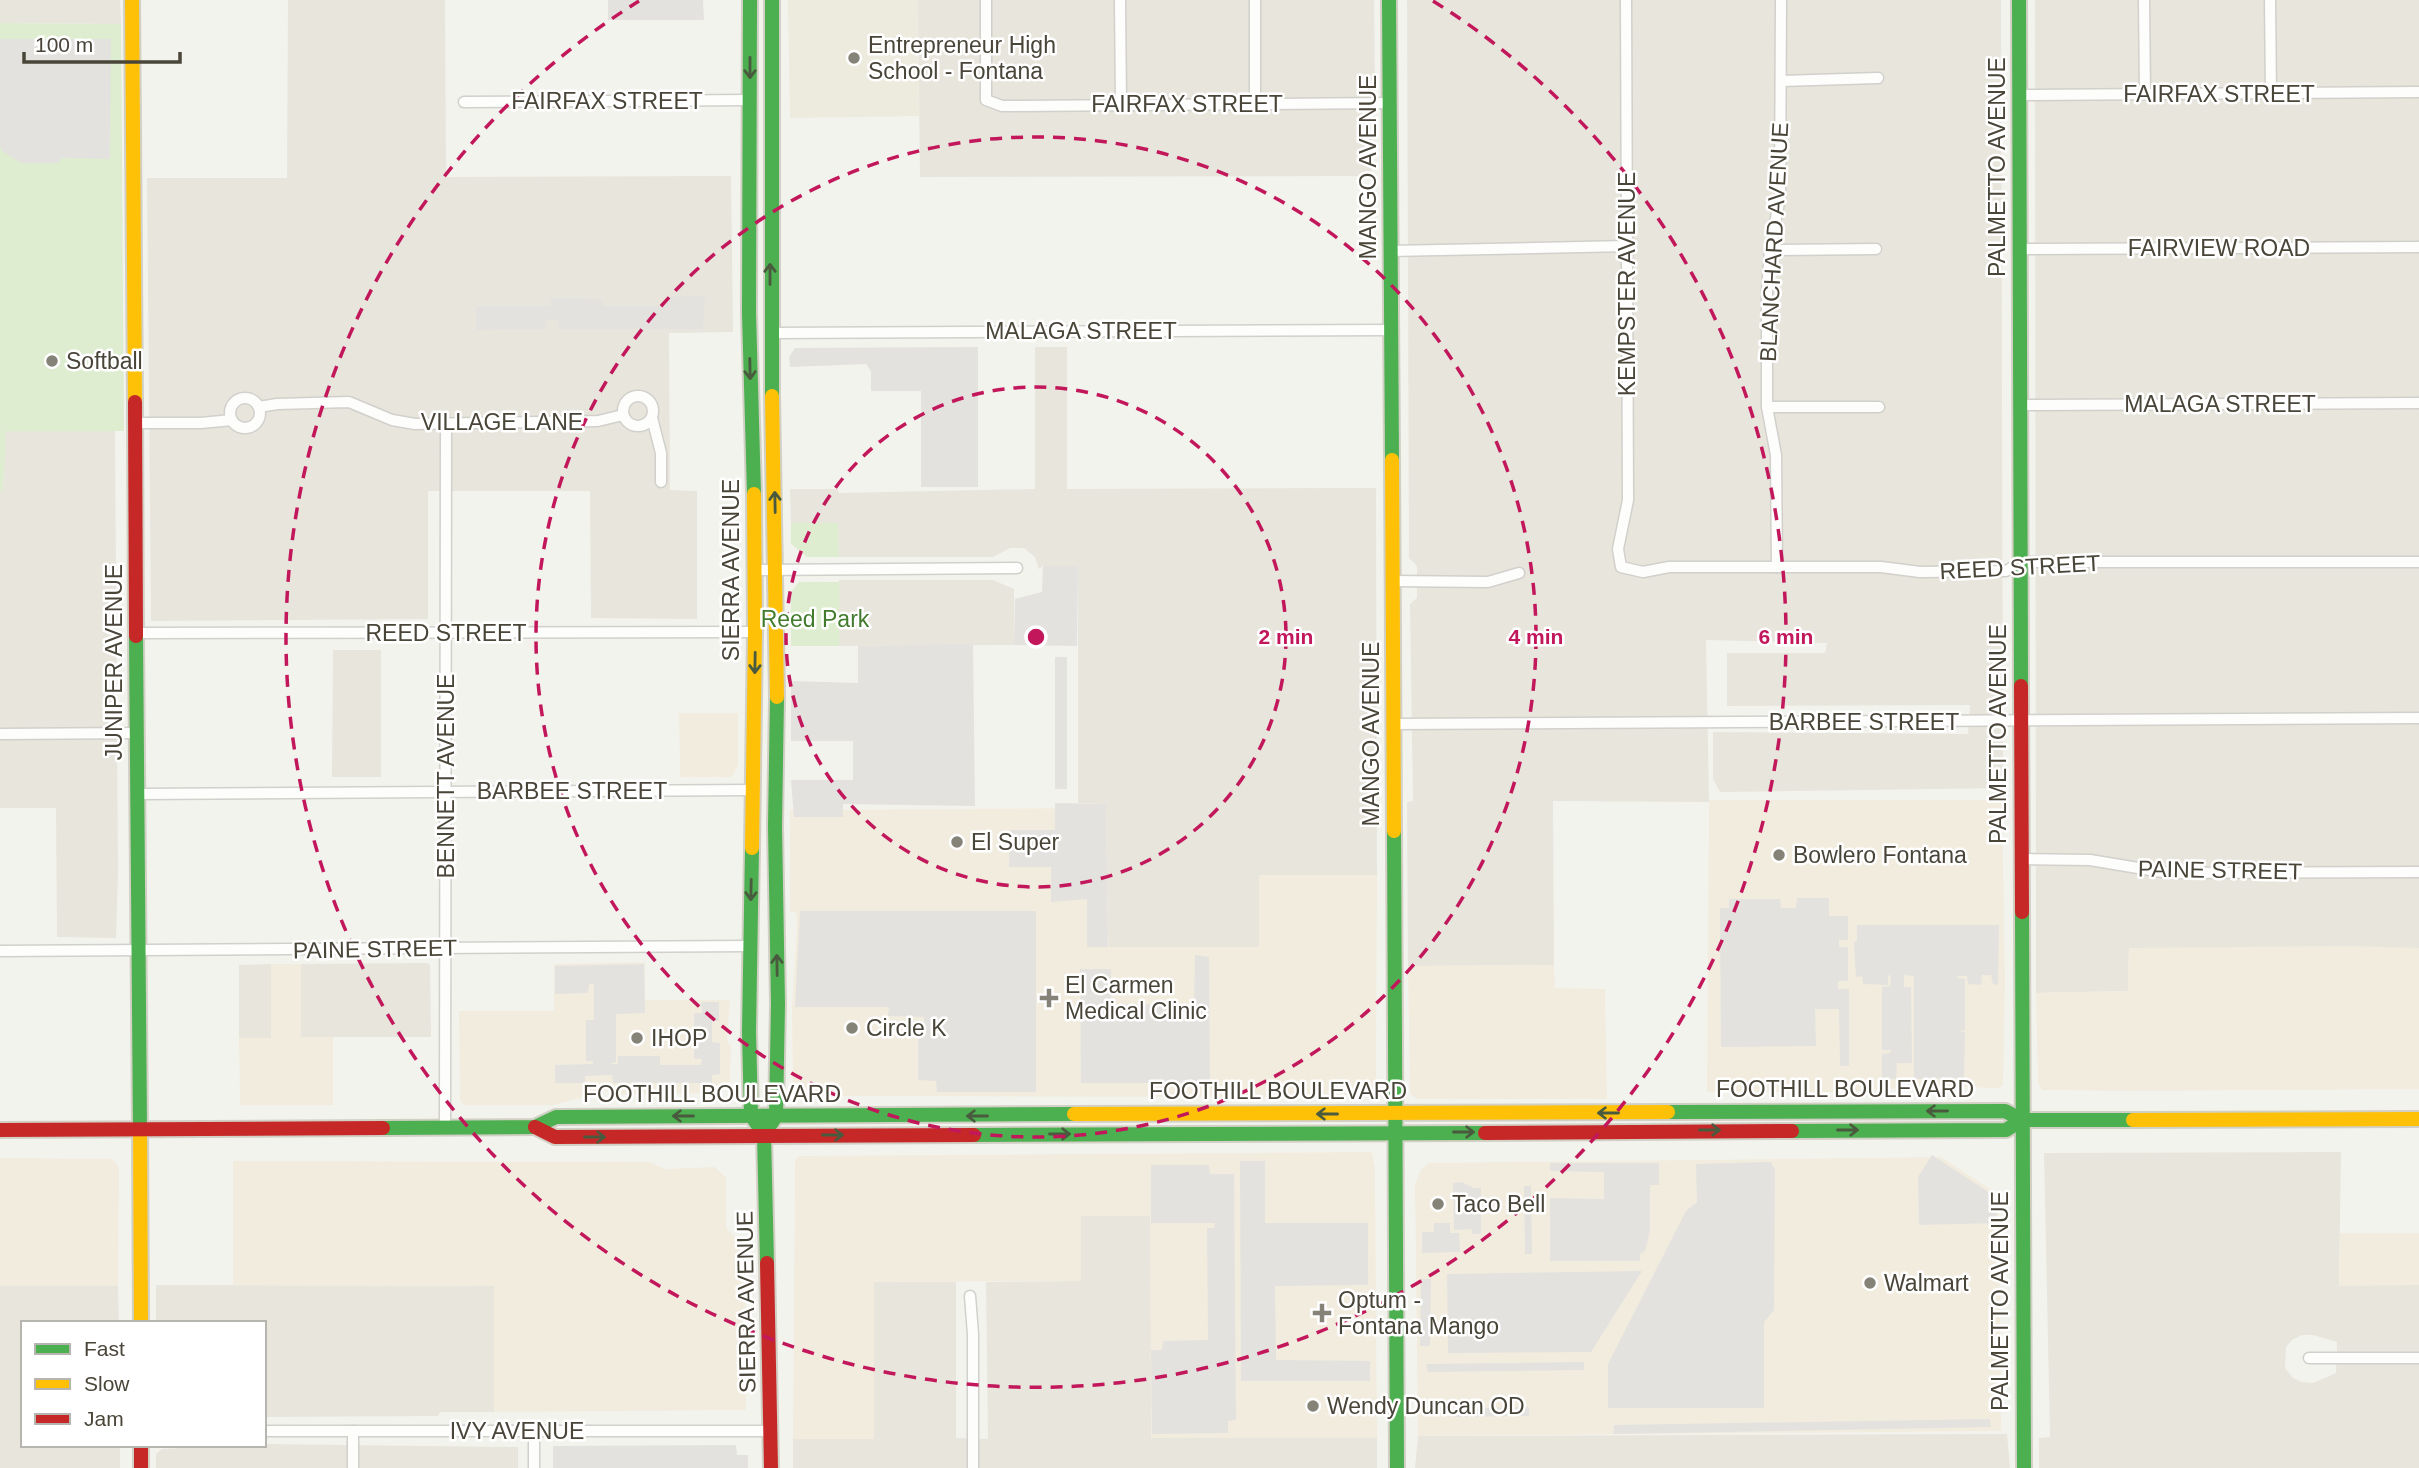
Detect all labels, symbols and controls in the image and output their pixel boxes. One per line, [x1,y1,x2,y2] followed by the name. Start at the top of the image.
[24,21,180,65] scale bar
[868,32,1056,84] place label: Entrepreneur High School - Fontana
[35,33,93,56] text: 100 m
[846,50,862,66] marker: Entrepreneur High School - Fontana
[743,56,757,79] one-way arrow
[1984,57,2010,277] street label: PALMETTO AVENUE
[1355,75,1381,259] street label: MANGO AVENUE
[2123,81,2315,107] street label: FAIRFAX STREET
[511,88,703,114] street label: FAIRFAX STREET
[1091,91,1283,117] street label: FAIRFAX STREET
[1755,122,1793,362] street label: BLANCHARD AVENUE
[1614,172,1640,396] street label: KEMPSTER AVENUE
[2128,235,2310,261] street label: FAIRVIEW ROAD
[763,263,777,286] one-way arrow
[985,318,1177,344] street label: MALAGA STREET
[66,348,143,374] place label: Softball
[44,353,60,369] marker: Softball
[743,357,757,380] one-way arrow
[2124,391,2316,417] street label: MALAGA STREET
[421,409,583,435] street label: VILLAGE LANE
[718,479,744,661] street label: SIERRA AVENUE
[768,490,782,513] one-way arrow
[1939,550,2101,584] street label: REED STREET
[101,564,127,760] street label: JUNIPER AVENUE
[761,606,870,632] park label: Reed Park
[365,620,527,646] street label: REED STREET
[1985,624,2011,844] street label: PALMETTO AVENUE
[1024,625,1048,649] centre of rings
[1259,625,1313,648] text: 2 min
[1509,625,1563,648] text: 4 min
[1759,625,1813,648] text: 6 min
[1358,642,1384,826] street label: MANGO AVENUE
[748,651,762,674] one-way arrow
[433,674,459,878] street label: BENNETT AVENUE
[1769,709,1959,735] street label: BARBEE STREET
[477,778,667,804] street label: BARBEE STREET
[971,829,1060,855] place label: El Super
[949,834,965,850] marker: El Super
[1793,842,1967,868] place label: Bowlero Fontana
[1771,847,1787,863] marker: Bowlero Fontana
[2138,856,2302,884] street label: PAINE STREET
[744,879,758,902] one-way arrow
[293,935,457,963] street label: PAINE STREET
[770,954,784,977] one-way arrow
[1065,972,1207,1024] place label: El Carmen Medical Clinic
[1039,988,1059,1008] marker: El Carmen Medical Clinic
[866,1015,947,1041] place label: Circle K
[844,1020,860,1036] marker: Circle K
[651,1025,707,1051] place label: IHOP
[629,1030,645,1046] marker: IHOP
[1716,1076,1974,1102] street label: FOOTHILL BOULEVARD
[1149,1078,1407,1104] street label: FOOTHILL BOULEVARD
[583,1081,841,1107] street label: FOOTHILL BOULEVARD
[1926,1104,1949,1118] one-way arrow
[1597,1106,1620,1120] one-way arrow
[1316,1107,1339,1121] one-way arrow
[671,1109,694,1123] one-way arrow
[966,1109,989,1123] one-way arrow
[1699,1123,1722,1137] one-way arrow
[1836,1123,1859,1137] one-way arrow
[1452,1125,1475,1139] one-way arrow
[1048,1127,1071,1141] one-way arrow
[821,1128,844,1142] one-way arrow
[583,1130,606,1144] one-way arrow
[1452,1191,1545,1217] place label: Taco Bell
[1987,1191,2013,1411] street label: PALMETTO AVENUE
[1430,1196,1446,1212] marker: Taco Bell
[731,1211,761,1393] street label: SIERRA AVENUE
[1884,1270,1969,1296] place label: Walmart
[1862,1275,1878,1291] marker: Walmart
[1338,1287,1499,1339] place label: Optum - Fontana Mango
[1312,1303,1332,1323] marker: Optum - Fontana Mango
[21,1321,266,1447] legend
[84,1337,125,1360] text: Fast
[84,1372,130,1395] text: Slow
[1327,1393,1525,1419] place label: Wendy Duncan OD
[1305,1398,1321,1414] marker: Wendy Duncan OD
[84,1407,124,1430] text: Jam
[450,1418,584,1444] street label: IVY AVENUE

